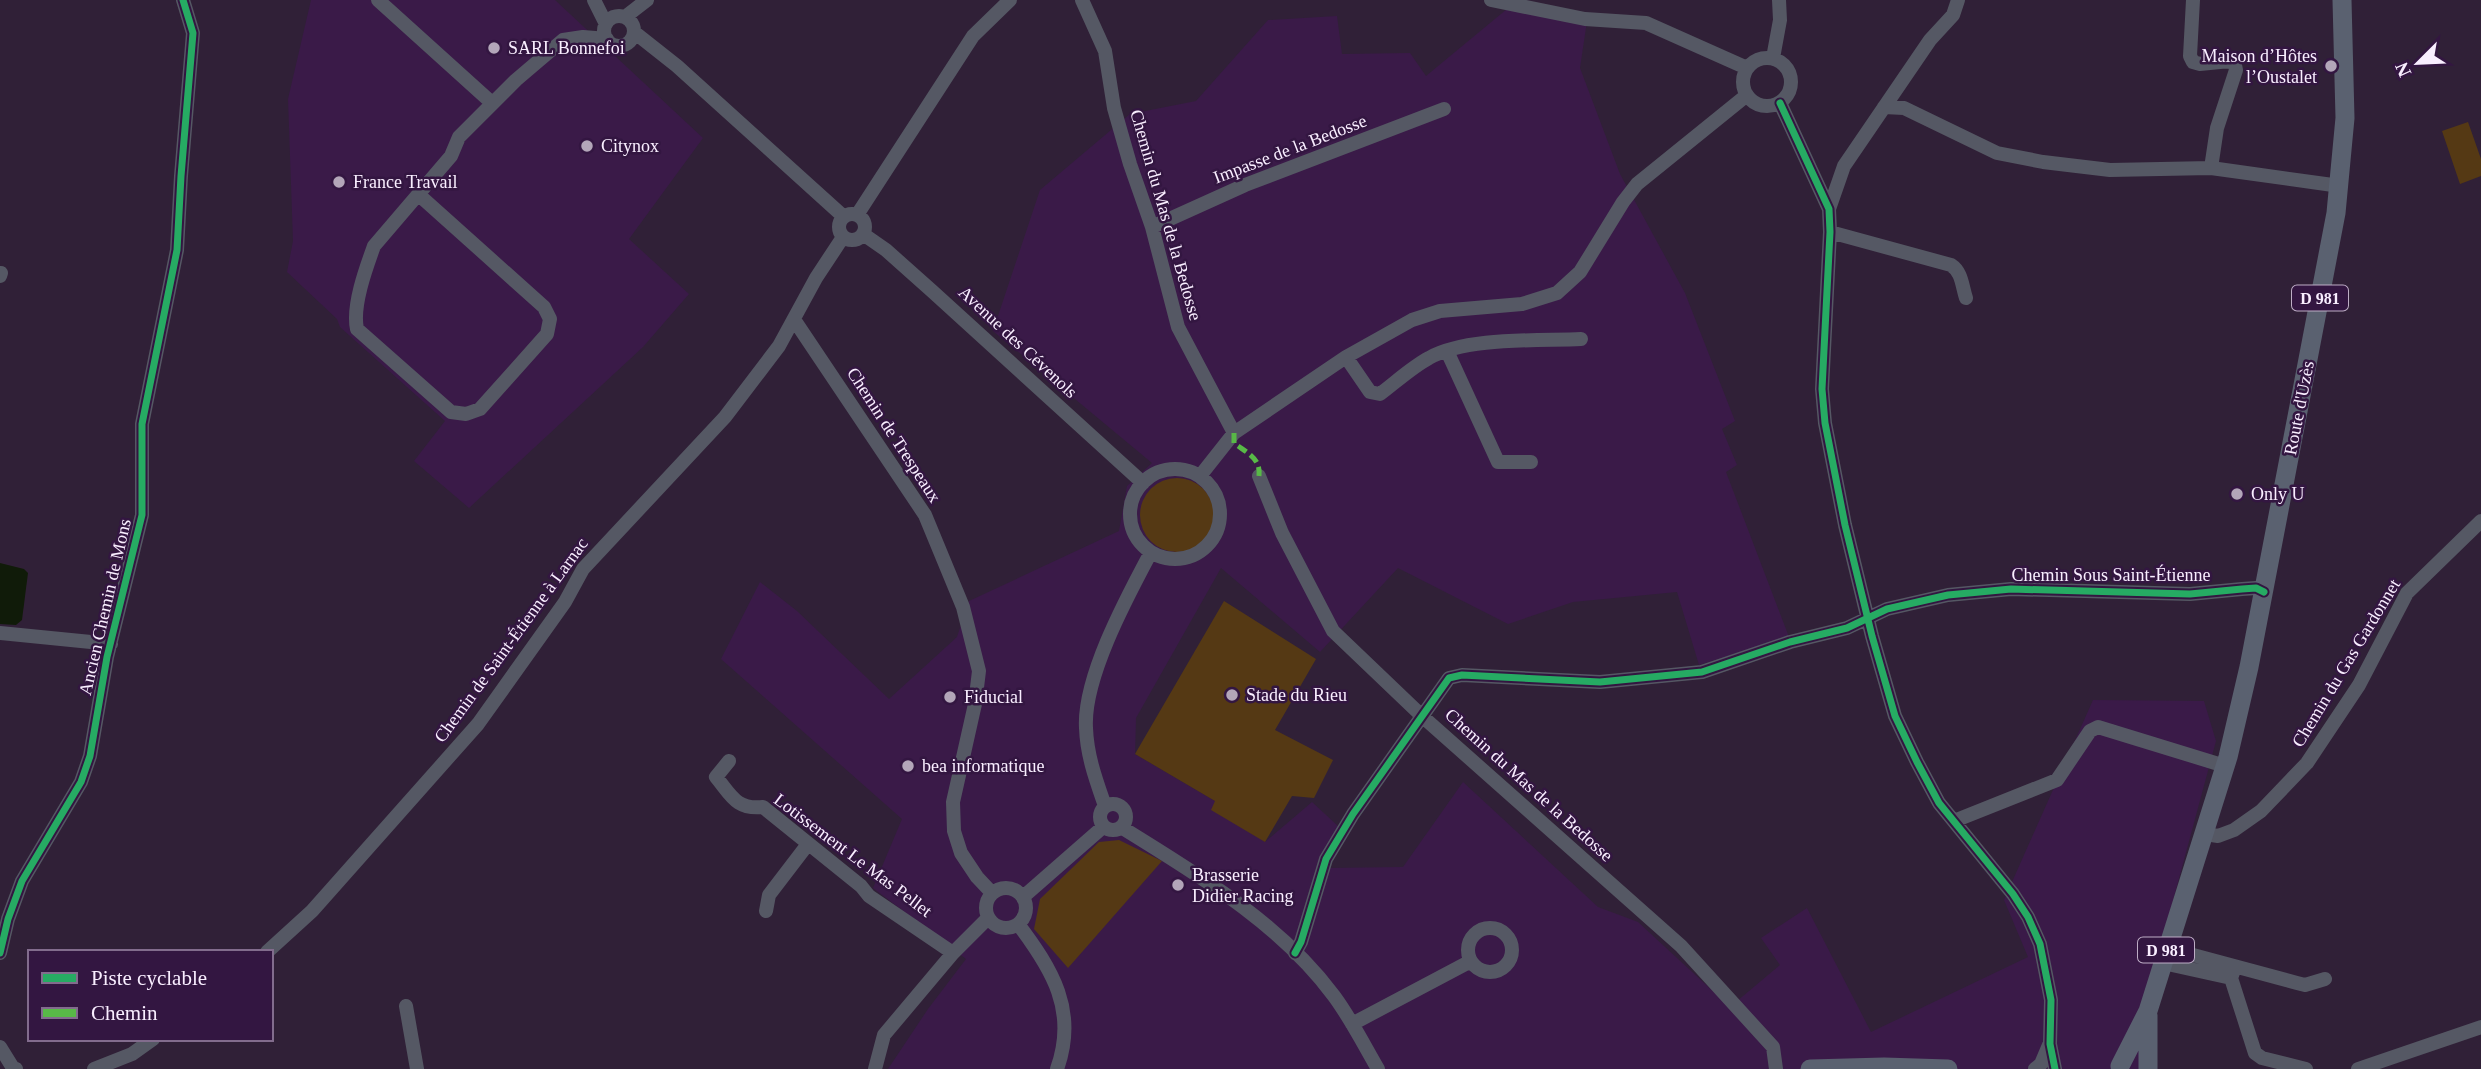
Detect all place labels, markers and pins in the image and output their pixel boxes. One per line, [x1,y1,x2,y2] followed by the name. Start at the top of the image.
[508,38,625,58] place label: SARL Bonnefoi
[486,40,502,56] marker: SARL Bonnefoi
[2202,46,2317,87] place label: Maison d’Hôtes l’Oustalet
[2323,58,2339,74] marker: Maison d’Hôtes l’Oustalet
[601,136,659,156] place label: Citynox
[579,138,595,154] marker: Citynox
[353,172,457,192] place label: France Travail
[331,174,347,190] marker: France Travail
[2251,484,2305,504] place label: Only U
[2229,486,2245,502] marker: Only U
[1246,685,1347,705] place label: Stade du Rieu
[964,687,1023,707] place label: Fiducial
[1224,687,1240,703] marker: Stade du Rieu
[942,689,958,705] marker: Fiducial
[922,756,1044,776] place label: bea informatique
[900,758,916,774] marker: bea informatique
[1192,865,1293,906] place label: Brasserie Didier Racing
[1170,877,1186,893] marker: Brasserie Didier Racing

